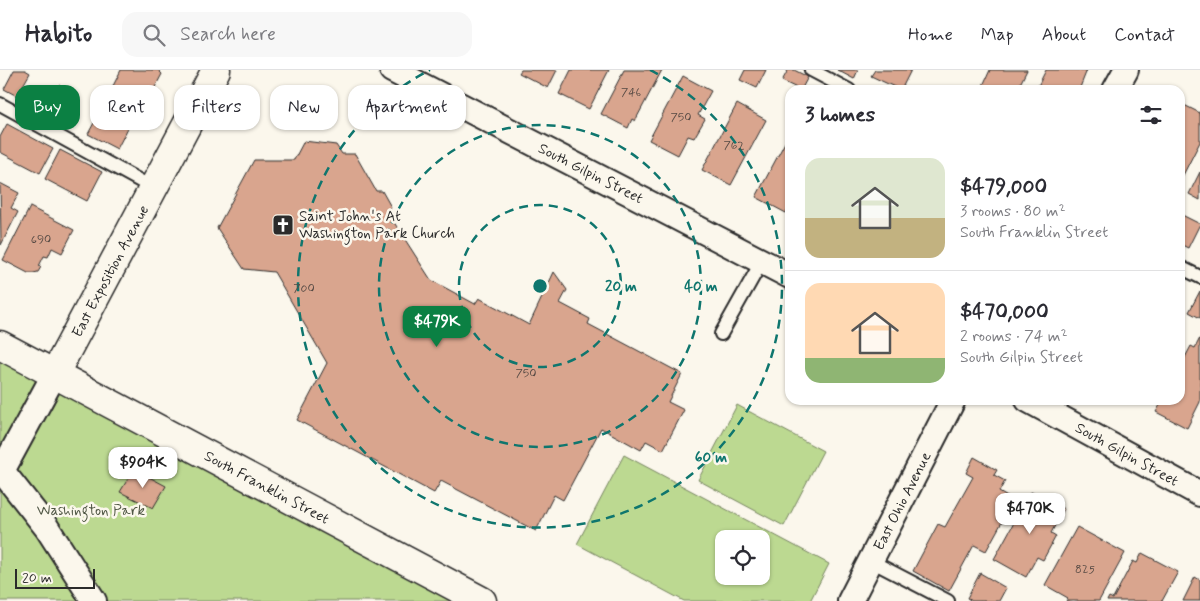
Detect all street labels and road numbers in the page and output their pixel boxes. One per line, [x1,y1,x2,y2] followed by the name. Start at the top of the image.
[535,139,647,209] street label: South Gilpin Street
[68,202,154,341] street label: East Exposition Avenue
[1071,418,1182,492] street label: South Gilpin Street
[201,446,333,529] street label: South Franklin Street
[869,449,936,554] street label: East Ohio Avenue

